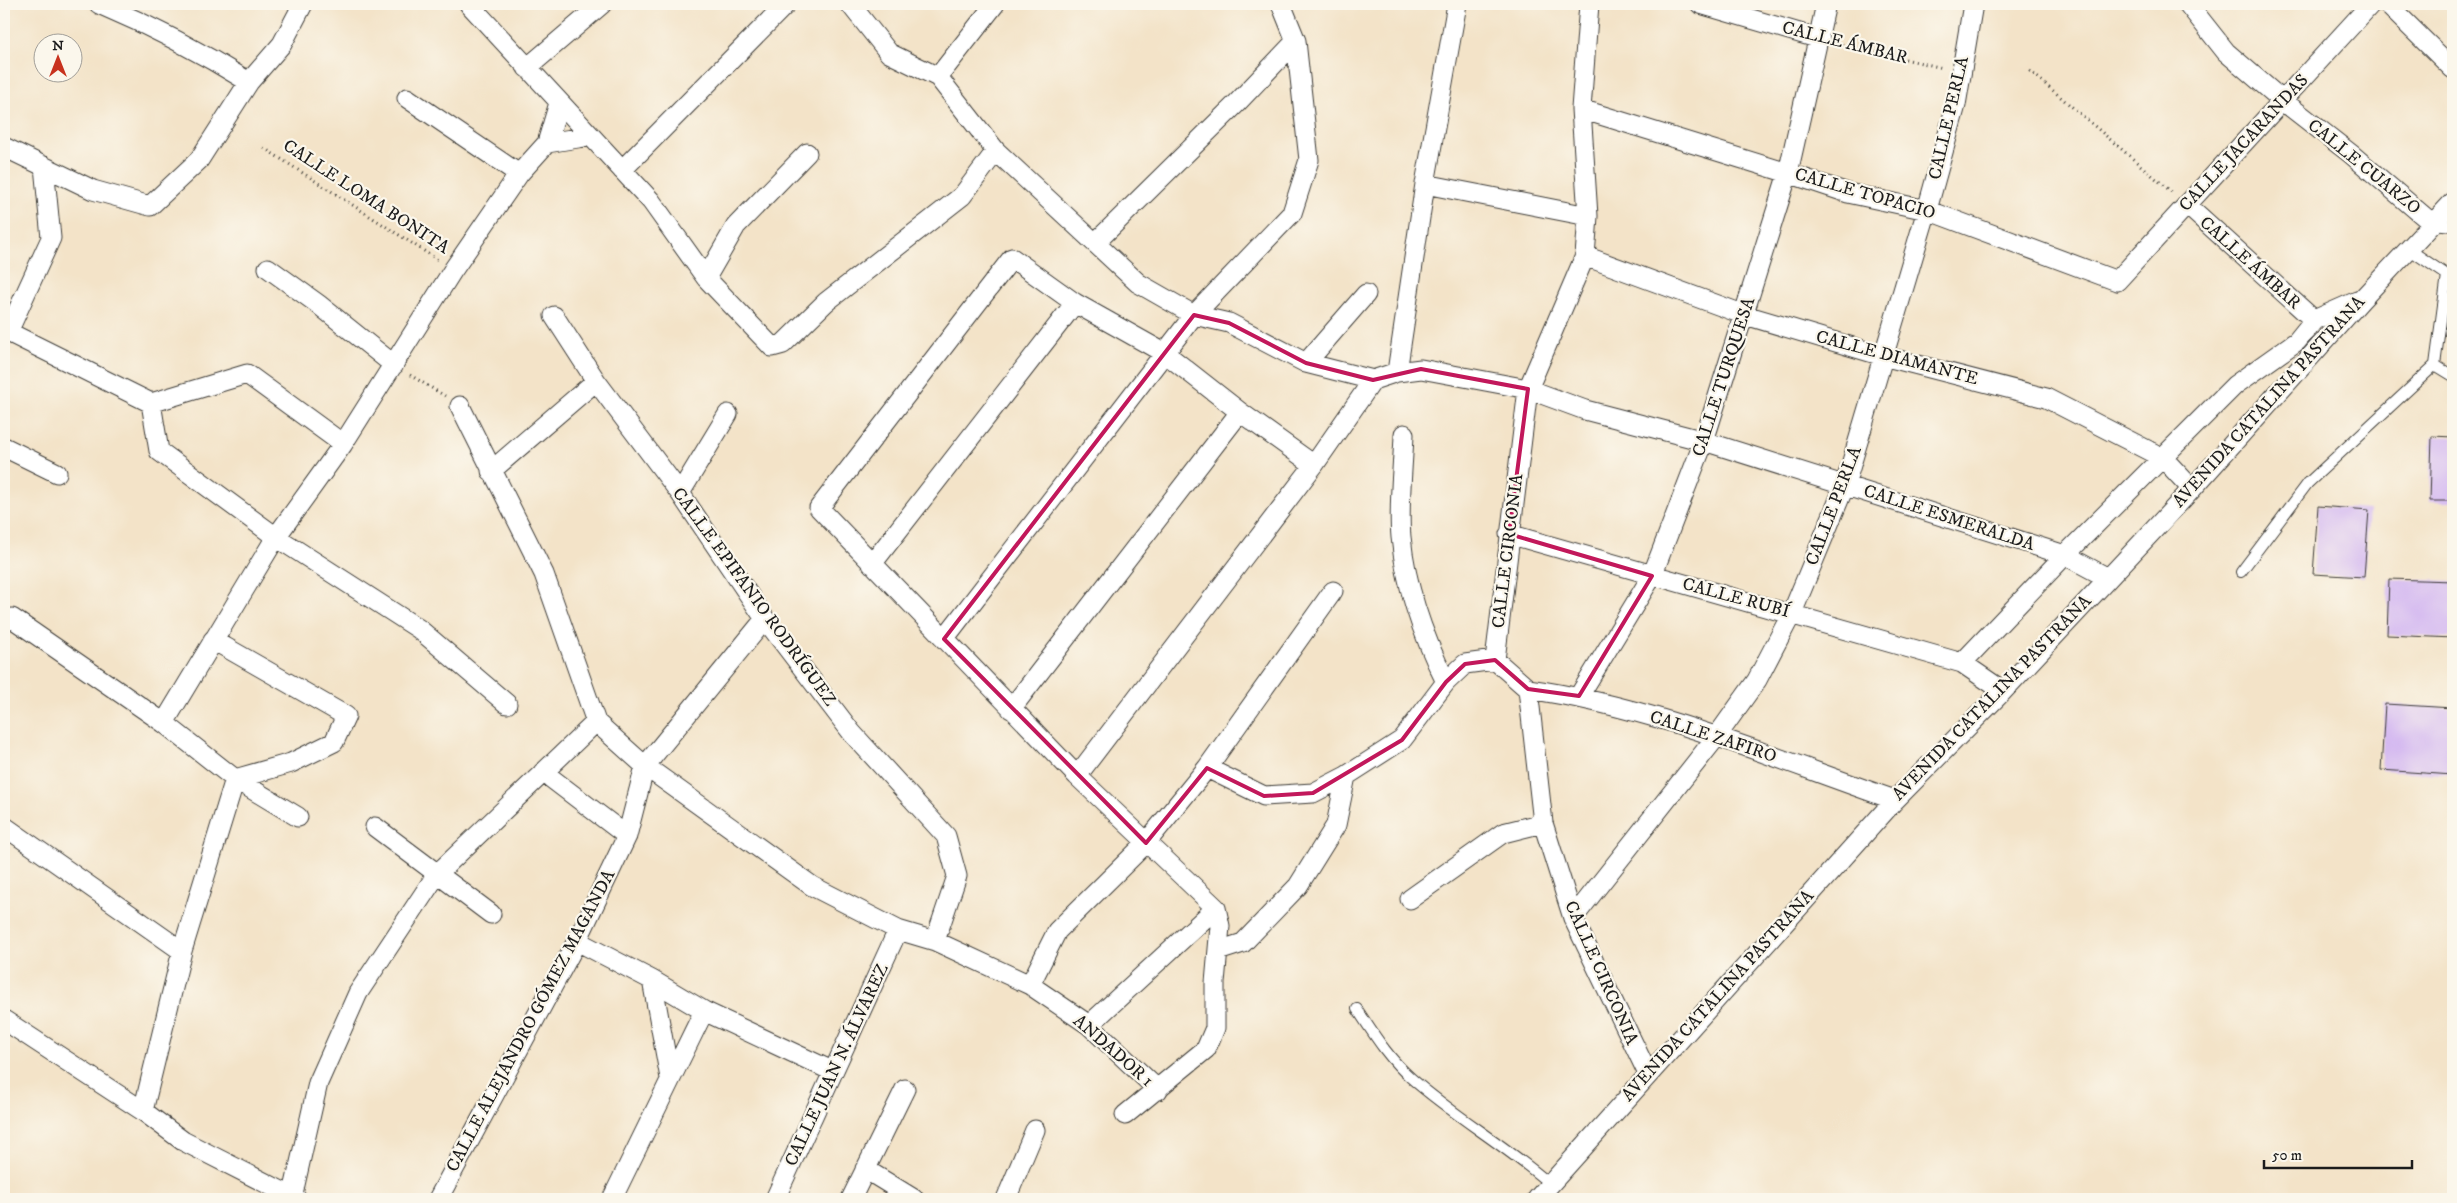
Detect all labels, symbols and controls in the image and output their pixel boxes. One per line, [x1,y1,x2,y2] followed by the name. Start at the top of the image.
[1780,16,1910,69] street label: CALLE ÁMBAR
[32,32,82,82] north arrow
[52,37,64,55] text: N
[1924,54,1974,182] street label: CALLE PERLA
[2175,70,2313,216] street label: CALLE JACARANDAS
[2303,115,2425,219] street label: CALLE CUARZO
[279,135,454,259] street label: CALLE LOMA BONITA
[1792,163,1938,225] street label: CALLE TOPACIO
[2195,211,2306,314] street label: CALLE ÁMBAR
[2168,291,2370,512] street label: AVENIDA CATALINA PASTRANA
[1688,294,1760,459] street label: CALLE TURQUESA
[1813,326,1981,390] street label: CALLE DIAMANTE
[1801,443,1867,569] street label: CALLE PERLA
[1488,472,1528,629] street label: CALLE CIRCONIA
[1861,480,2038,556] street label: CALLE ESMERALDA
[667,483,842,711] street label: CALLE EPIFANIO RODRÍGUEZ
[1680,572,1794,623] street label: CALLE RUBÍ
[1888,590,2097,805] street label: AVENIDA CATALINA PASTRANA
[1647,706,1779,768] street label: CALLE ZAFIRO
[442,866,621,1176] street label: CALLE ALEJANDRO GÓMEZ MAGANDA
[1617,885,1819,1106] street label: AVENIDA CATALINA PASTRANA
[1559,898,1643,1049] street label: CALLE CIRCONIA
[779,959,894,1170] street label: CALLE JUAN N. ÁLVAREZ
[1068,1010,1158,1092] street label: ANDADOR 1
[2264,1138,2412,1170] scale bar
[2272,1146,2302,1165] text: 50 m

